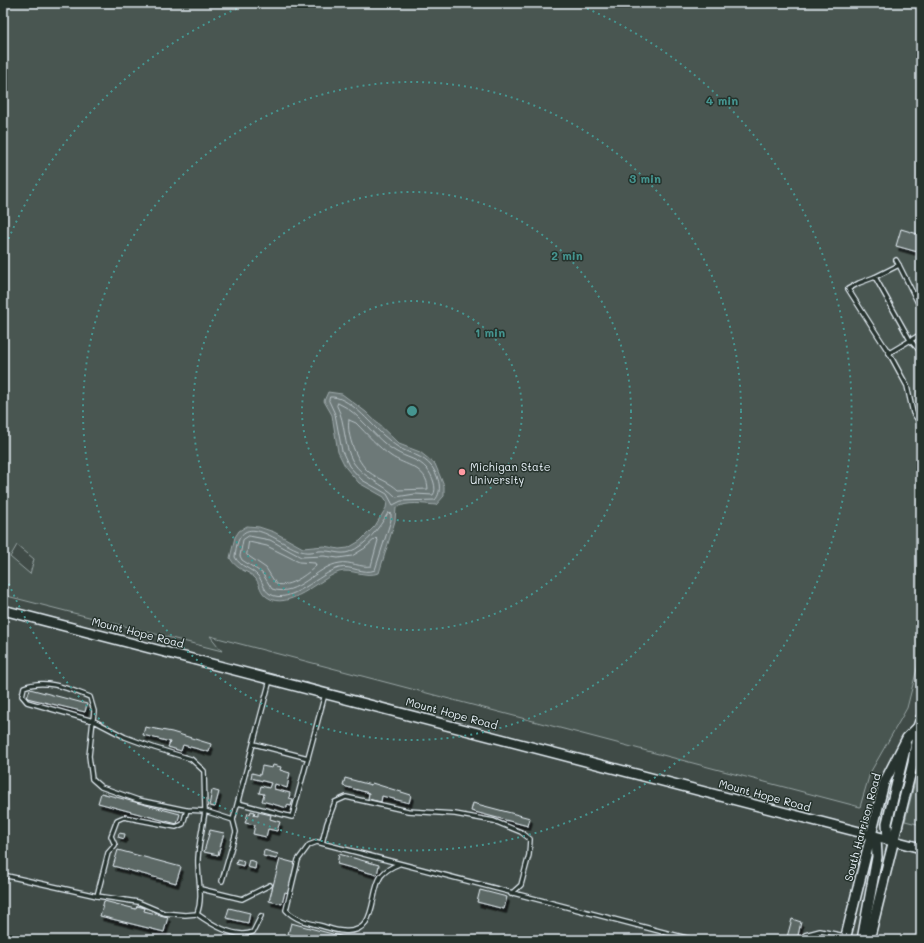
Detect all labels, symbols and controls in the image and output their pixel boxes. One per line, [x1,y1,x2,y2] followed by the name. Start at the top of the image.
[706,92,738,108] text: 4 min
[629,170,661,186] text: 3 min
[551,247,583,263] text: 2 min
[475,324,505,340] text: 1 min
[405,404,419,418] centre of rings
[470,459,551,487] place label: Michigan State University
[457,467,467,477] marker: Michigan State University
[90,613,186,651] street label: Mount Hope Road
[404,694,500,732] street label: Mount Hope Road
[840,771,884,883] street label: South Harrison Road
[717,776,813,814] street label: Mount Hope Road

